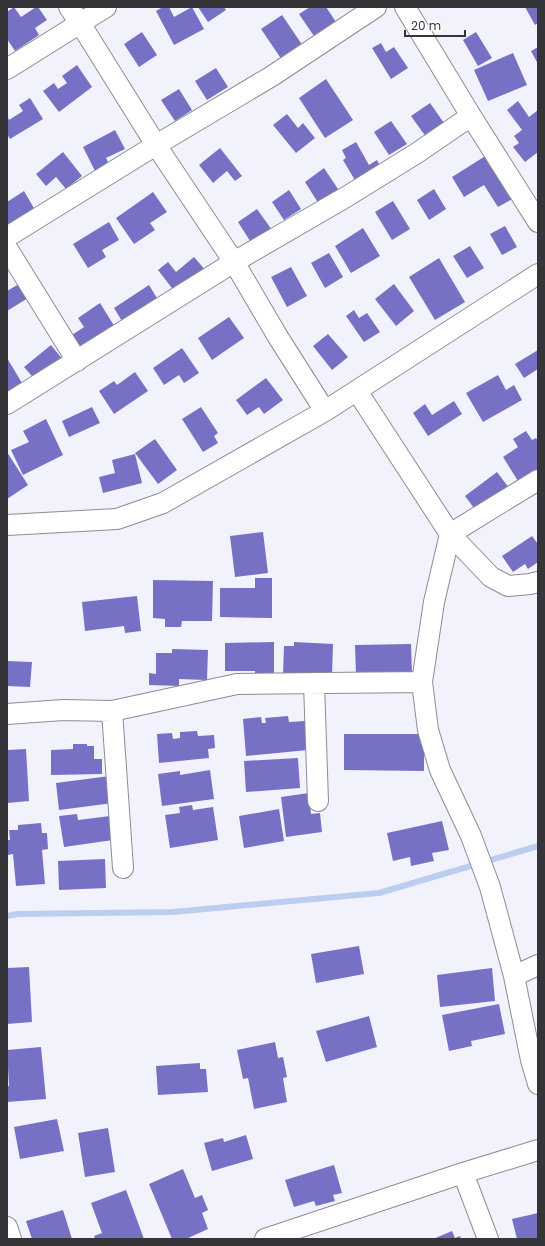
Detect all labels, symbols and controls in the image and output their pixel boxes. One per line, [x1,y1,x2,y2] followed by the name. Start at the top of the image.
[405,12,465,38] scale bar
[411,17,441,34] text: 20 m

